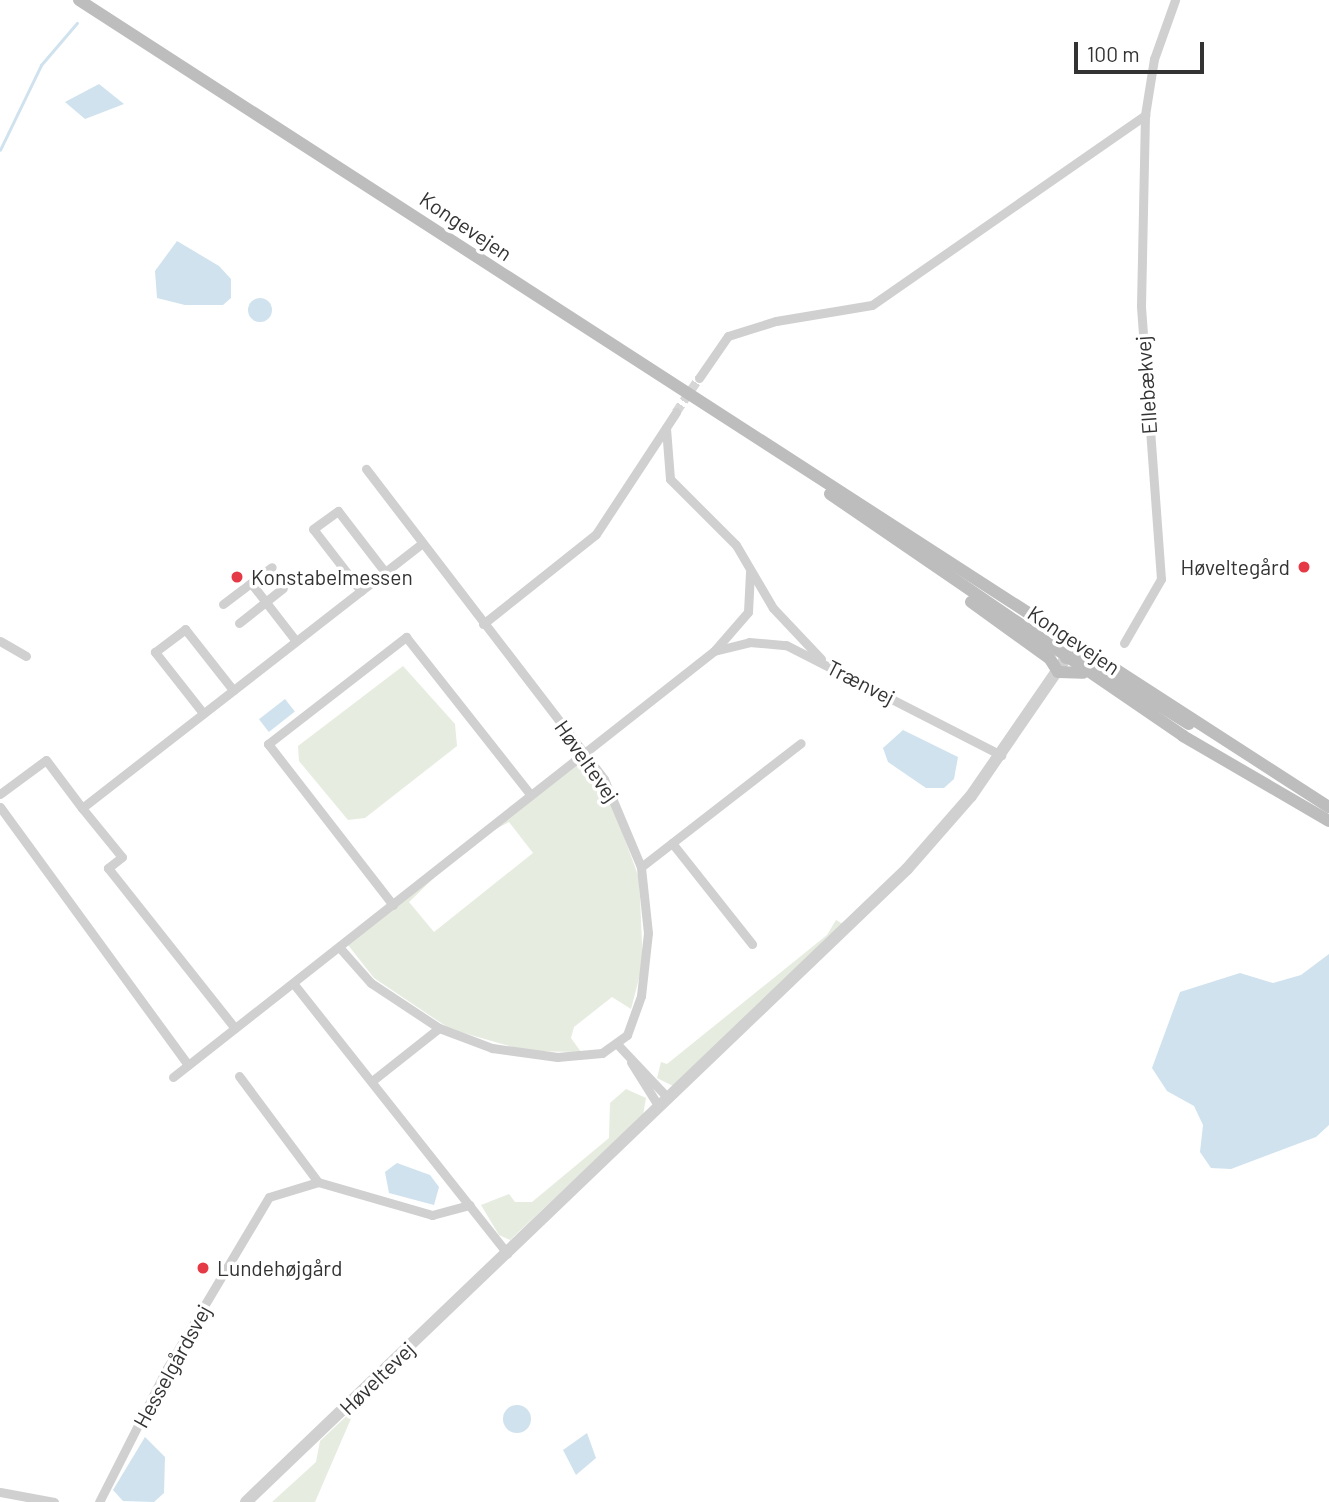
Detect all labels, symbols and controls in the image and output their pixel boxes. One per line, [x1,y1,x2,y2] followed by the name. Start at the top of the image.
[1077,28,1206,72] scale bar
[1087,41,1140,66] text: 100 m
[415,186,517,266] street label: Kongevejen
[1130,335,1162,435] street label: Ellebækvej
[1180,554,1290,580] place label: Høveltegård
[1296,559,1312,575] marker: Høveltegård
[251,564,413,590] place label: Konstabelmessen
[229,569,245,585] marker: Konstabelmessen
[1023,600,1125,680] street label: Kongevejen
[823,654,899,710] street label: Trænvej
[550,715,624,807] street label: Høveltevej
[217,1255,342,1281] place label: Lundehøjgård
[195,1260,211,1276] marker: Lundehøjgård
[128,1300,216,1432] street label: Hesselgårdsvej
[334,1336,420,1420] street label: Høveltevej

